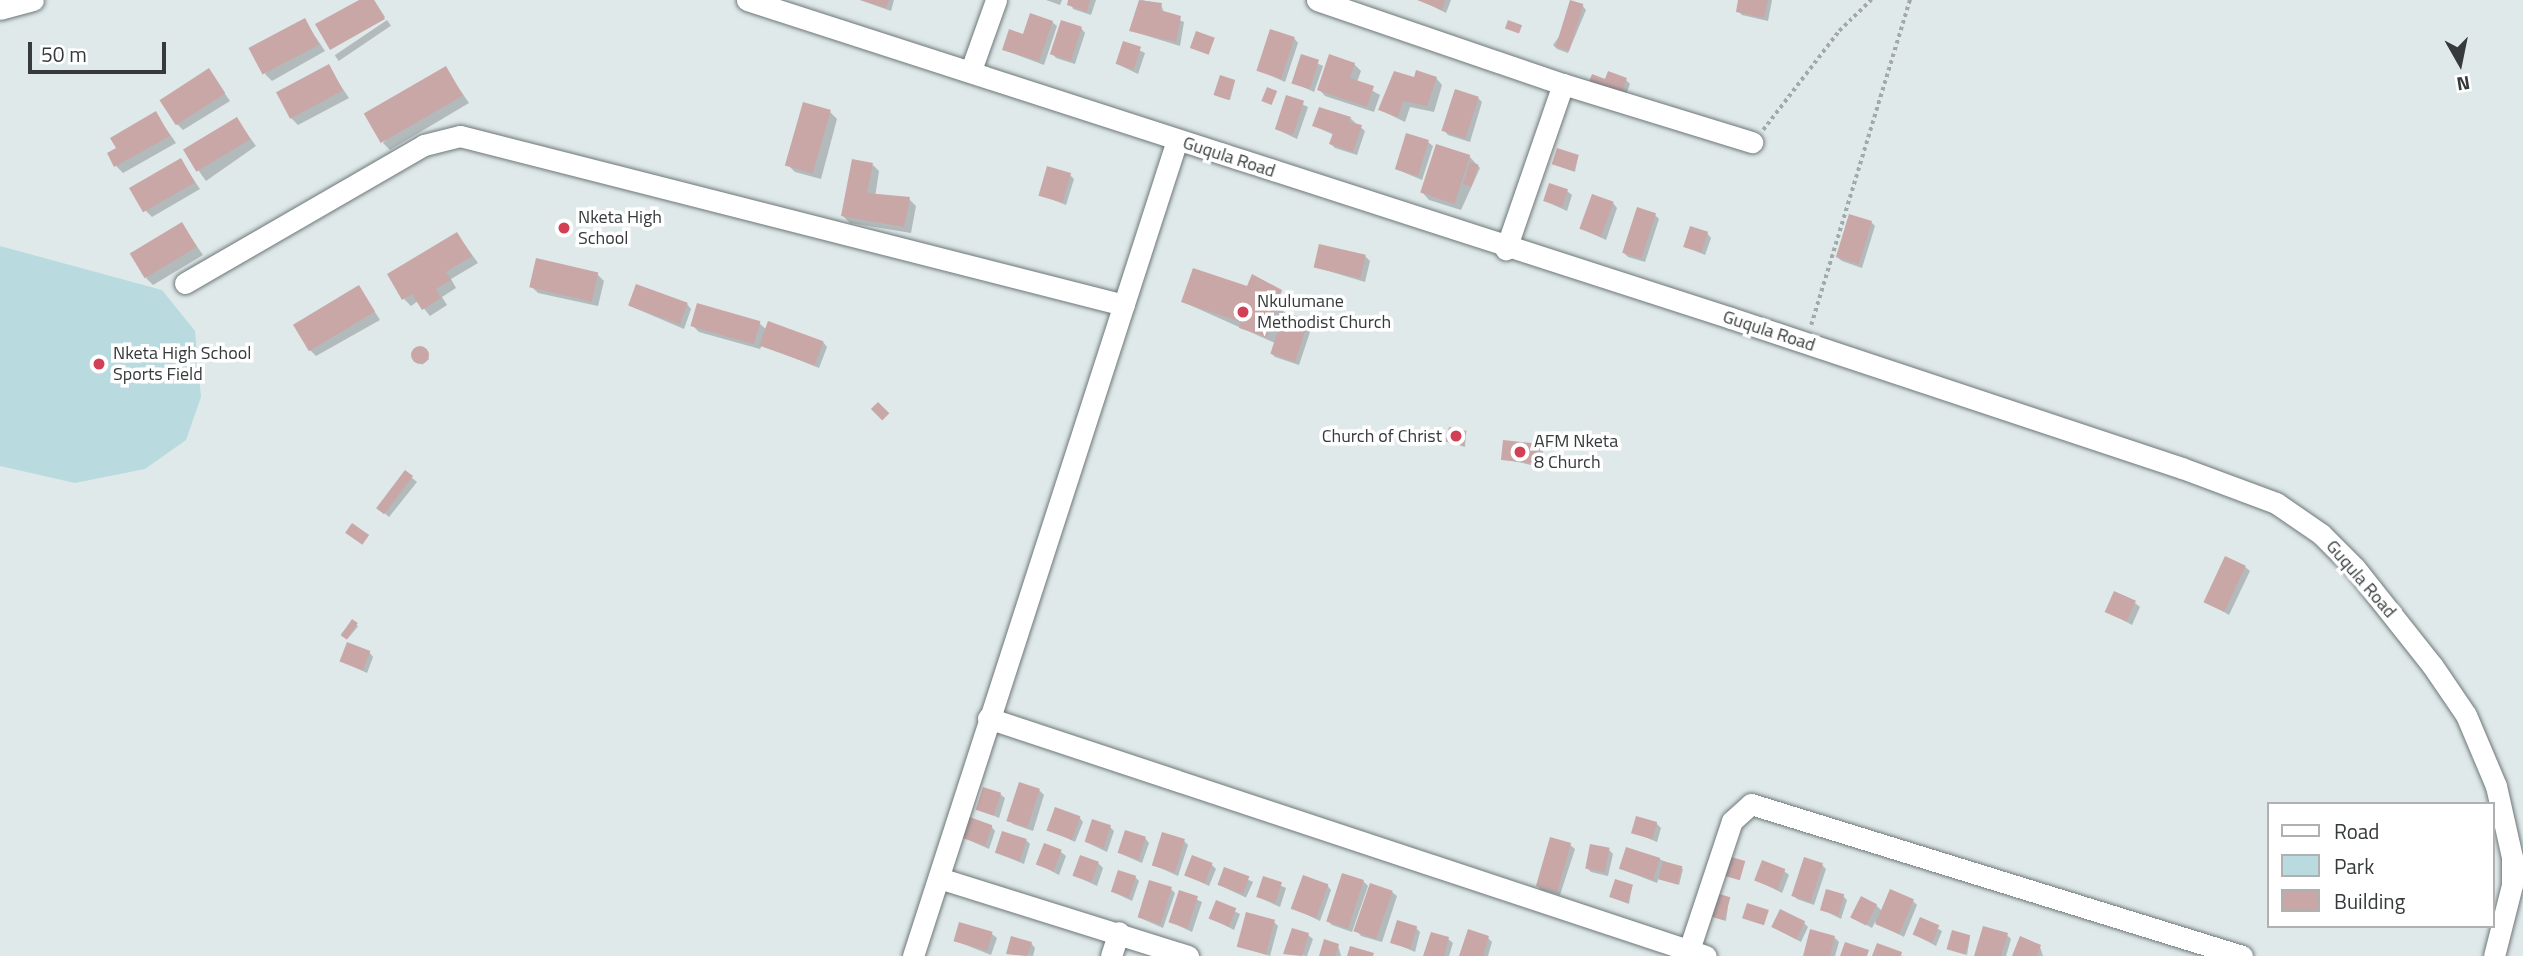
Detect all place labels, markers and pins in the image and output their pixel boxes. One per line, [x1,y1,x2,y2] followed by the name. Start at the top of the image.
[578,207,662,249] place label: Nketa High School
[556,220,572,236] marker: Nketa High School
[1257,291,1391,334] place label: Nkulumane Methodist Church
[1235,304,1251,320] marker: Nkulumane Methodist Church
[113,343,251,386] place label: Nketa High School Sports Field
[91,356,107,372] marker: Nketa High School Sports Field
[1322,425,1442,447] place label: Church of Christ
[1448,428,1464,444] marker: Church of Christ
[1534,431,1618,474] place label: AFM Nketa 8 Church
[1512,444,1528,460] marker: AFM Nketa 8 Church

